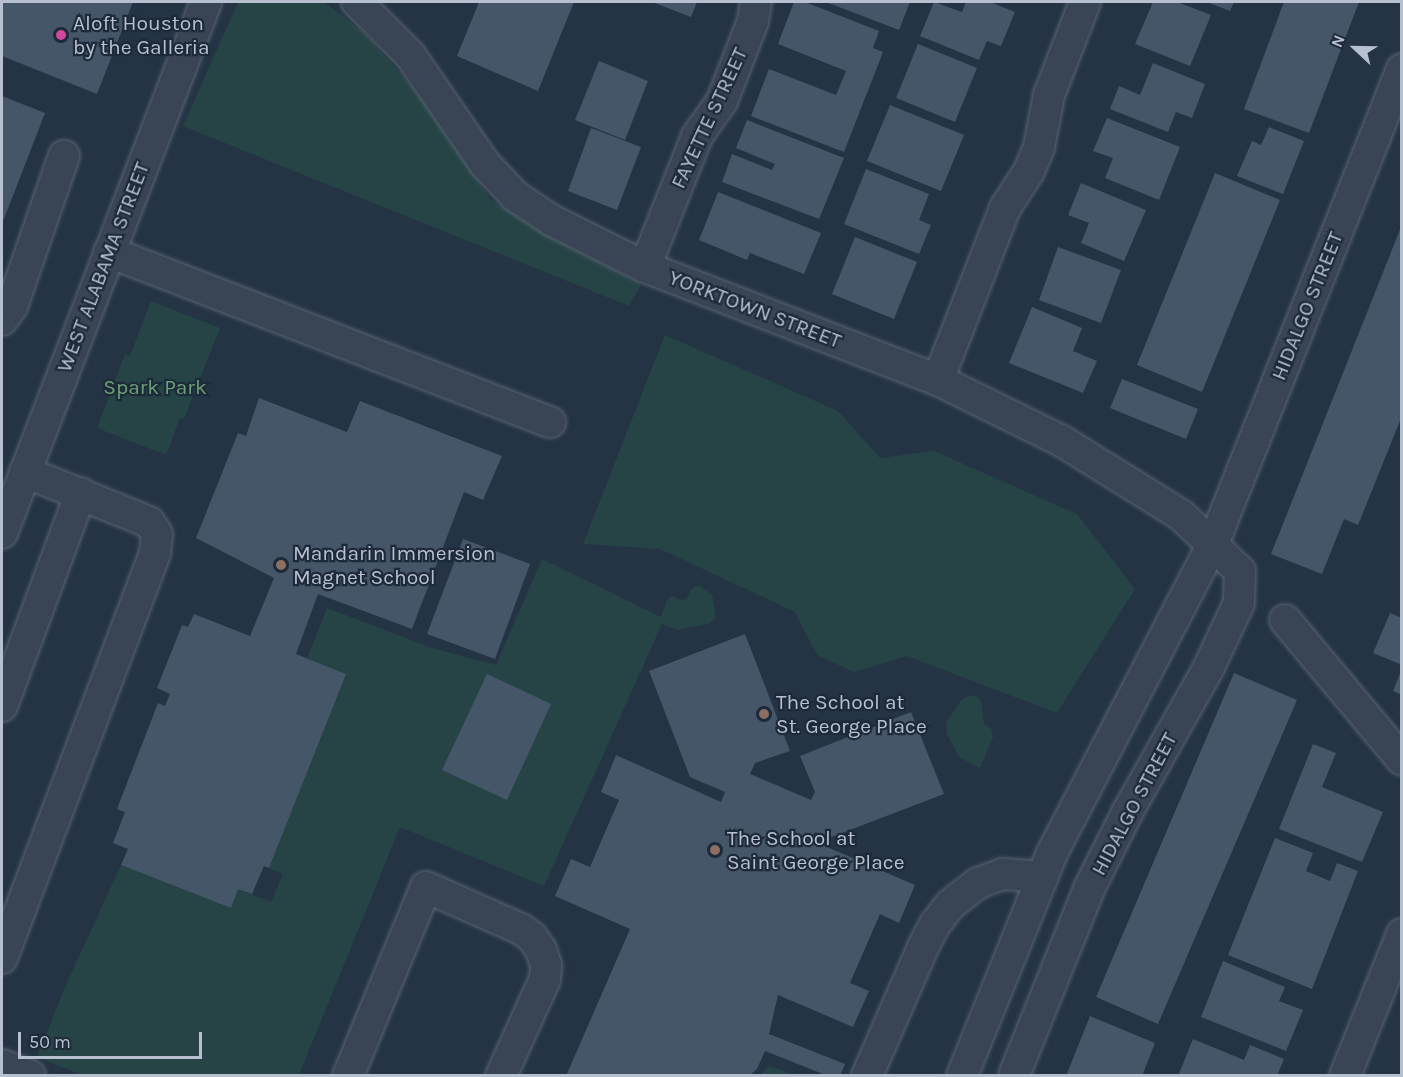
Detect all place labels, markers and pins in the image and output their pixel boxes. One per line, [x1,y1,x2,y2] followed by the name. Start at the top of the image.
[73,10,210,60] place label: Aloft Houston by the Galleria
[54,28,68,42] marker: Aloft Houston by the Galleria
[293,540,496,590] place label: Mandarin Immersion Magnet School
[274,558,288,572] marker: Mandarin Immersion Magnet School
[776,689,927,739] place label: The School at St. George Place
[757,707,771,721] marker: The School at St. George Place
[727,825,904,875] place label: The School at Saint George Place
[708,843,722,857] marker: The School at Saint George Place

